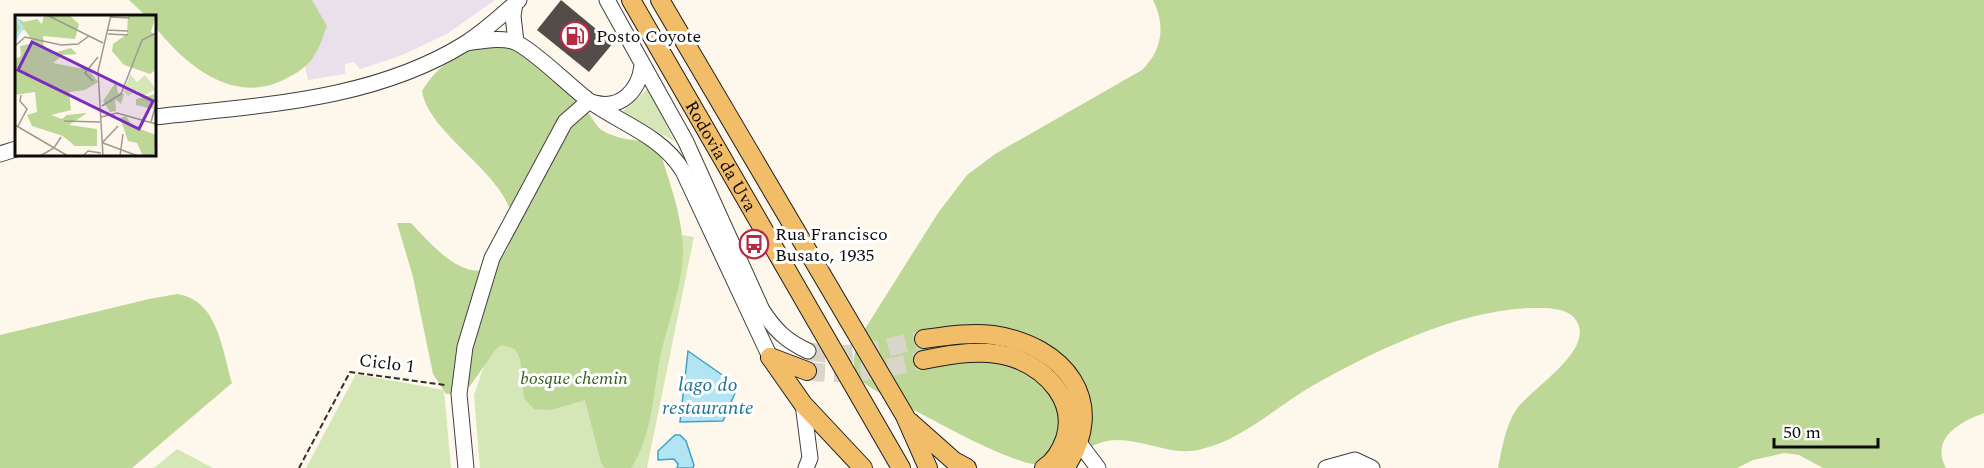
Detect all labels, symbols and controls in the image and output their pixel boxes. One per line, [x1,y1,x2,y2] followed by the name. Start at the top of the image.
[15,15,156,156] inset map
[559,20,591,52] fuel station icon: Posto Coyote
[596,23,701,50] place label: Posto Coyote
[678,95,763,217] street label: Rodovia da Uva
[775,221,888,269] place label: Rua Francisco Busato, 1935
[738,228,770,260] bus stop icon: Rua Francisco Busato, 1935
[358,347,416,380] street label: Ciclo 1
[520,365,628,392] park label: bosque chemin
[662,370,754,423] water label: lago do restaurante
[1774,411,1878,449] scale bar
[1783,419,1821,446] text: 50 m

